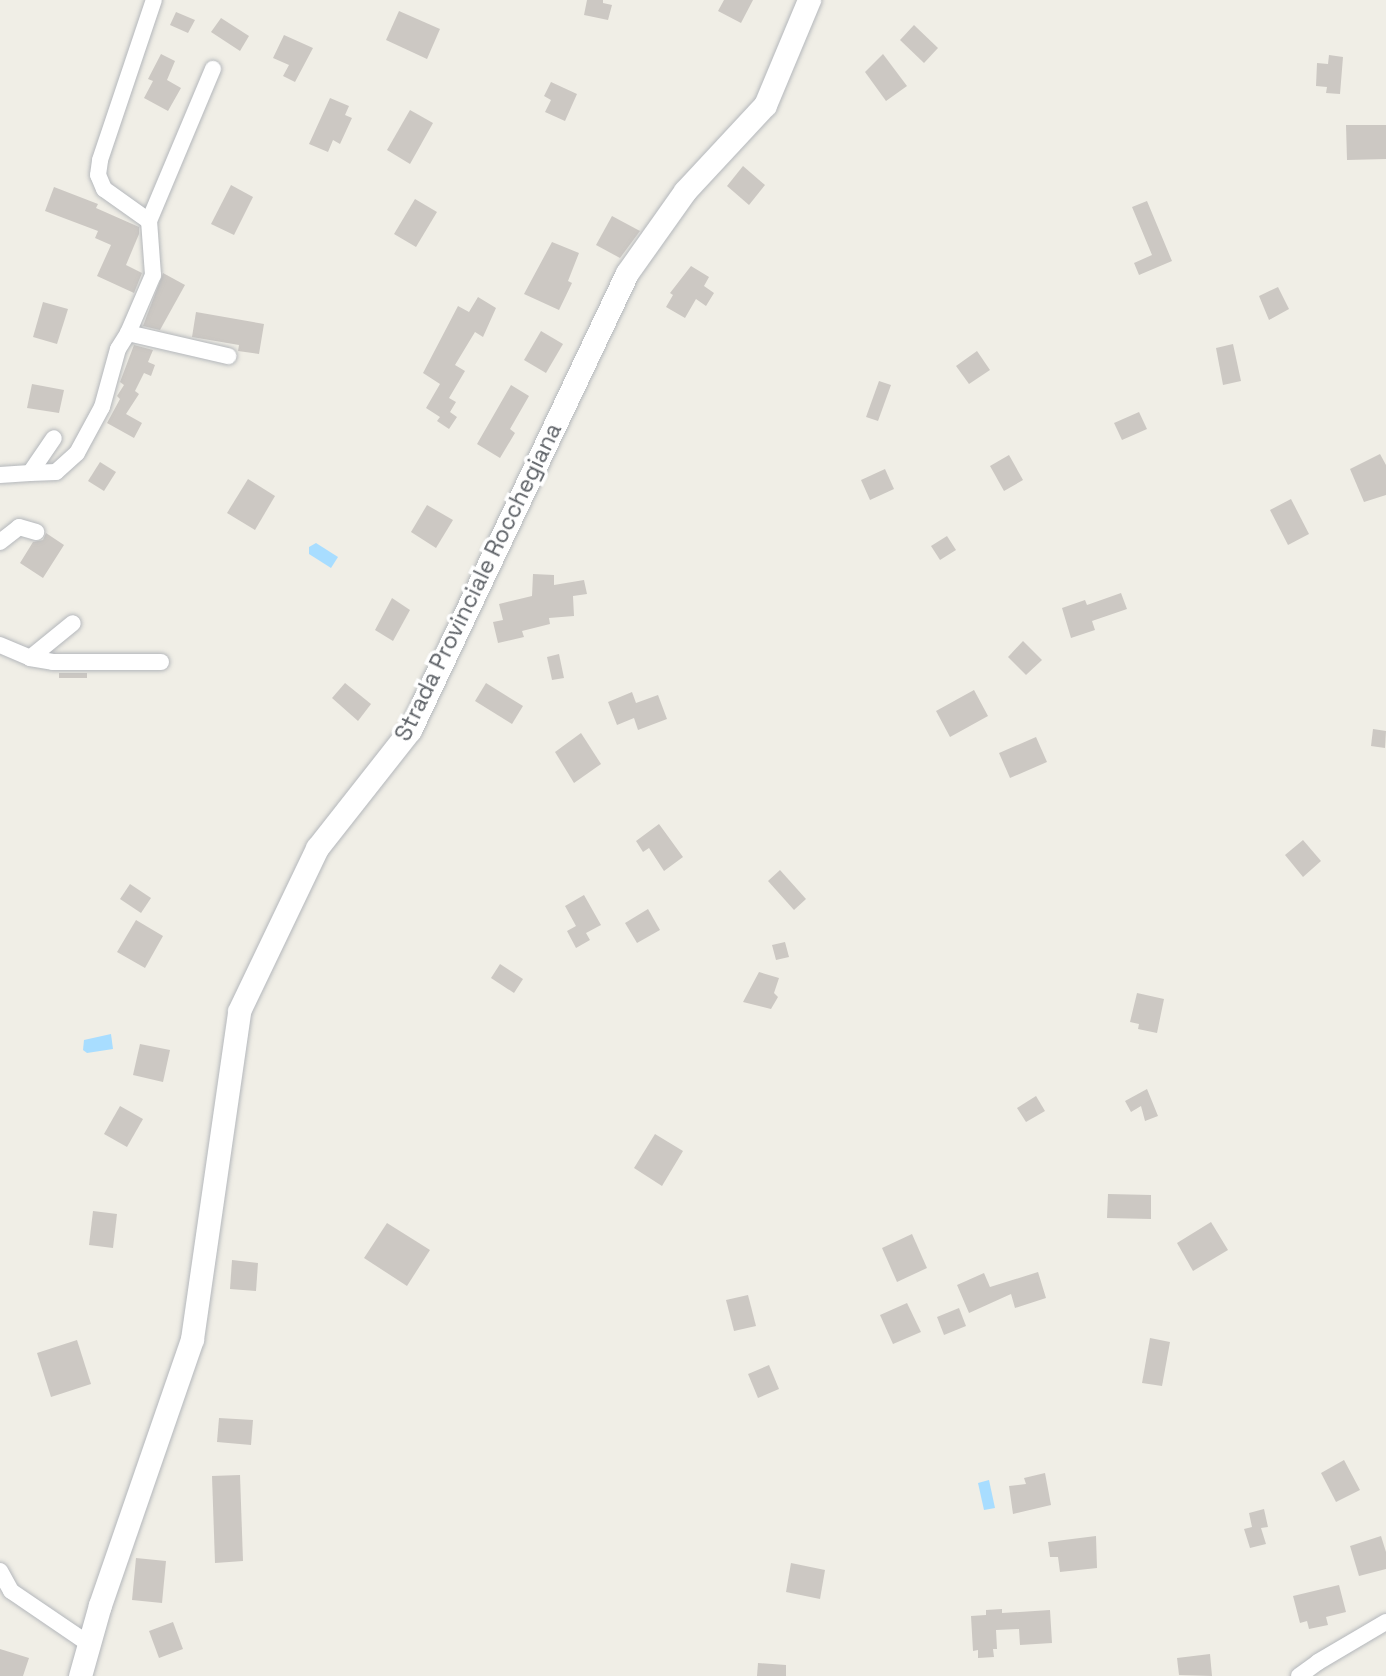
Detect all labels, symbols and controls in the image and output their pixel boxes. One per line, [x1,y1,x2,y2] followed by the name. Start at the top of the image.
[389,418,567,746] street label: Strada Provinciale Rocchegiana

